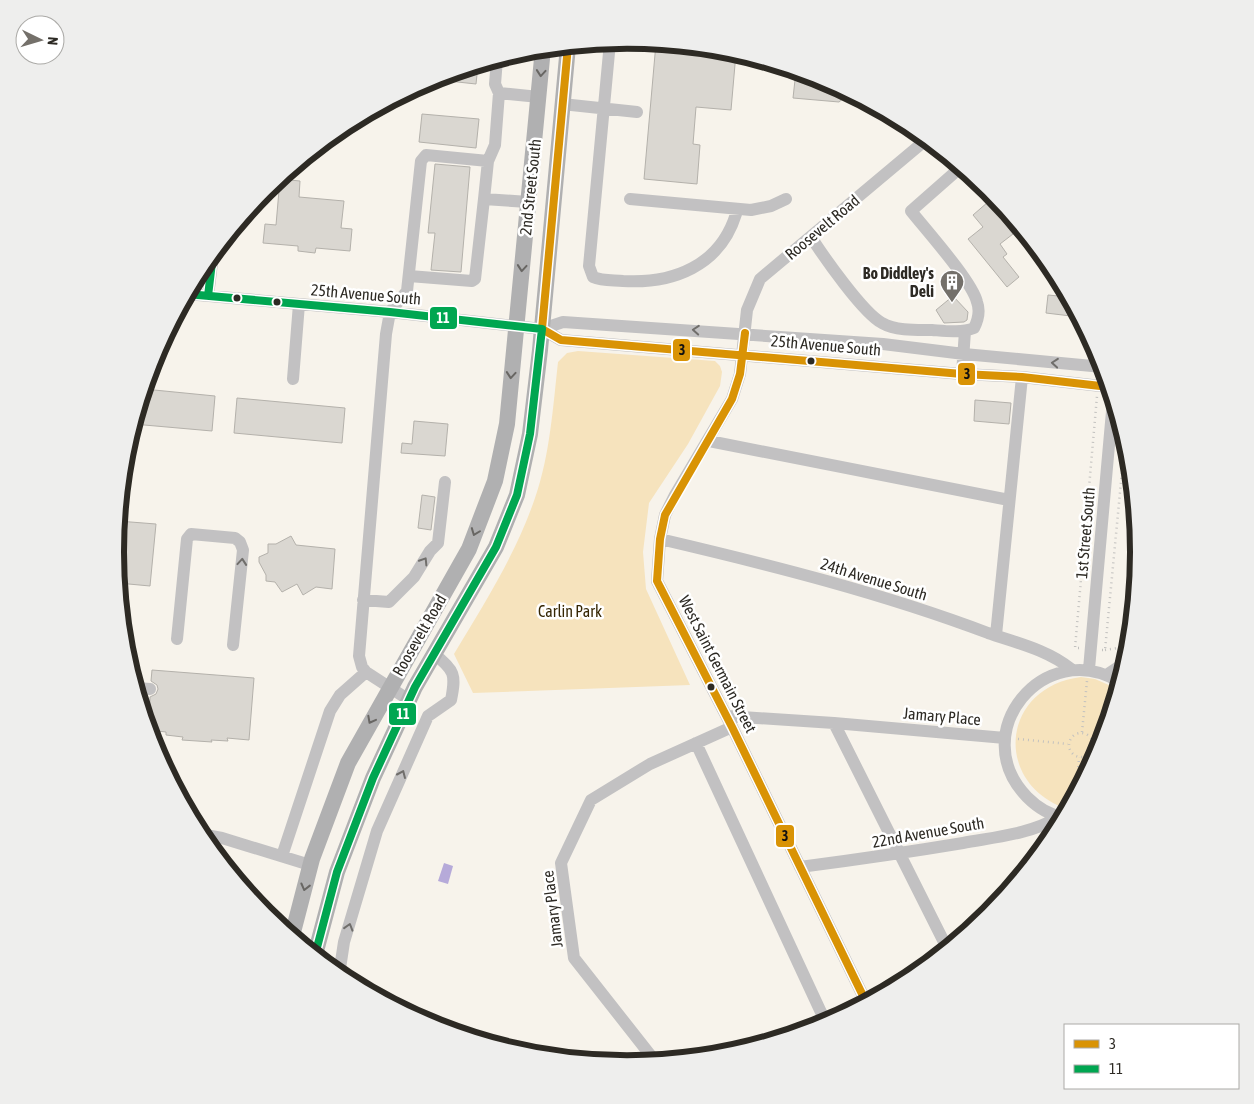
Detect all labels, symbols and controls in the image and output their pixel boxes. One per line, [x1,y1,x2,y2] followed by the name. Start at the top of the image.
[15,15,65,65] north arrow
[45,36,61,46] text: N
[536,69,547,77] one-way arrow
[516,138,544,236] street label: 2nd Street South
[781,191,863,263] street label: Roosevelt Road
[517,264,528,272] one-way arrow
[863,264,934,300] place label: Bo Diddley's Deli
[939,269,965,303] building icon: Bo Diddley's Deli
[310,280,422,308] street label: 25th Avenue South
[232,293,242,303] unlabelled marker
[272,297,282,307] unlabelled marker
[429,306,458,330] line badge: 11
[436,310,450,326] text: 11
[692,325,700,336] one-way arrow
[770,331,882,359] street label: 25th Avenue South
[672,338,691,362] line badge: 3
[679,342,685,358] text: 3
[806,356,816,366] unlabelled marker
[1051,357,1059,368] one-way arrow
[957,362,976,386] line badge: 3
[964,366,970,382] text: 3
[506,371,517,379] one-way arrow
[1072,487,1098,579] street label: 1st Street South
[471,527,481,536] one-way arrow
[819,554,929,604] street label: 24th Avenue South
[236,557,247,565] one-way arrow
[418,557,428,566] one-way arrow
[388,591,450,679] street label: Roosevelt Road
[676,592,761,736] street label: West Saint Germain Street
[538,602,602,620] park label: Carlin Park
[706,682,716,692] unlabelled marker
[388,702,417,726] line badge: 11
[902,704,982,729] street label: Jamary Place
[396,706,410,722] text: 11
[367,715,377,724] one-way arrow
[396,770,407,779] one-way arrow
[871,813,985,851] street label: 22nd Avenue South
[775,824,795,848] line badge: 3
[782,828,788,844] text: 3
[538,869,567,949] street label: Jamary Place
[300,882,311,891] one-way arrow
[343,924,353,932] one-way arrow
[1064,1024,1239,1089] legend
[1109,1035,1116,1052] text: 3
[1109,1060,1123,1077] text: 11

